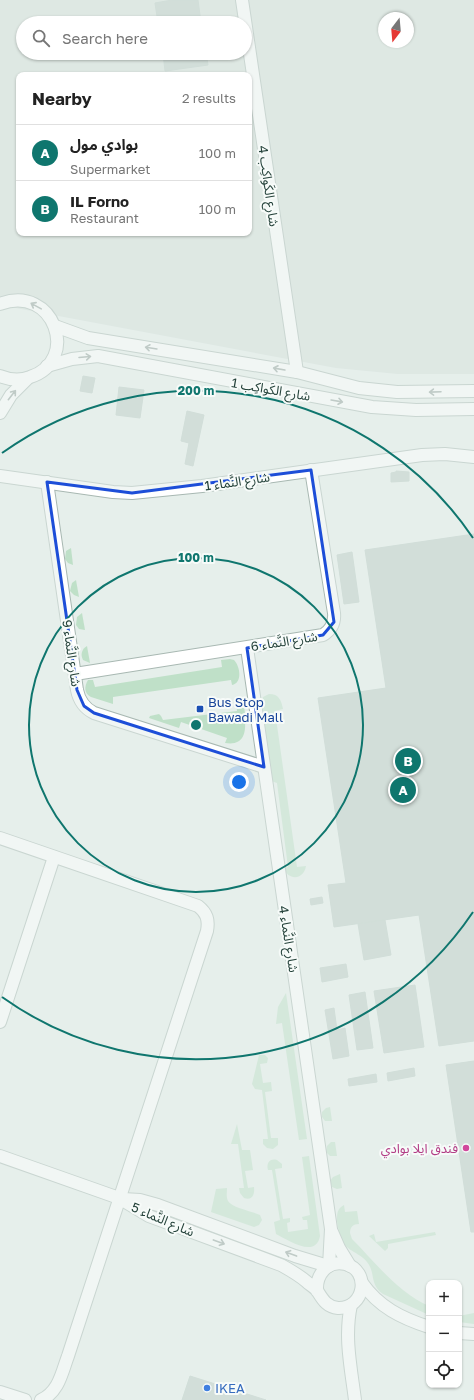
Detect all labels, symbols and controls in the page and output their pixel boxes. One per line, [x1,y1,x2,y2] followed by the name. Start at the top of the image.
[378,12,414,48] north arrow
[16,16,252,60] search box
[30,27,52,49] icon: search
[62,29,148,47] text: Search here
[32,88,92,109] text: Nearby
[182,90,236,106] text: 2 results
[70,135,138,153] text: بوادي مول
[252,144,283,228] street label: شارع الكَواكِب 4
[40,145,50,161] text: A
[199,145,236,161] text: 100 m
[70,161,151,177] text: Supermarket
[70,192,129,210] text: IL Forno
[40,201,50,217] text: B
[199,201,236,217] text: 100 m
[70,210,139,226] text: Restaurant
[30,301,42,309] one-way arrow
[145,344,158,352] one-way arrow
[78,354,91,361] one-way arrow
[273,365,286,373] one-way arrow
[230,374,312,407] street label: شارع الكَواكِب 1
[178,383,214,398] text: 200 m
[429,388,442,396] one-way arrow
[8,389,16,400] one-way arrow
[330,397,343,405] one-way arrow
[203,469,271,496] street label: شارع النَّماء 1
[178,550,214,565] text: 100 m
[56,619,85,688] street label: شارع النَّماء 9
[250,628,319,657] street label: شارع النَّماء 6
[208,694,283,725] place label: Bus Stop Bawadi Mall
[195,704,205,714] marker: Bus Stop Bawadi Mall
[189,718,203,732] centre of rings
[395,746,421,776] pin: B
[229,772,249,792] your location
[390,775,416,805] pin: A
[273,904,302,974] street label: شارع النَّماء 4
[381,1140,458,1159] place label: فندق ايلا بوادي
[461,1143,471,1153] marker: فندق ايلا بوادي
[128,1199,197,1242] street label: شارع النَّماء 5
[213,1238,225,1246] one-way arrow
[285,1250,297,1258] one-way arrow
[426,1280,462,1388] map controls
[426,1280,462,1316] button: +
[426,1316,462,1352] button: −
[426,1352,462,1388] button: locate
[215,1380,245,1396] place label: IKEA
[202,1383,212,1393] marker: IKEA

